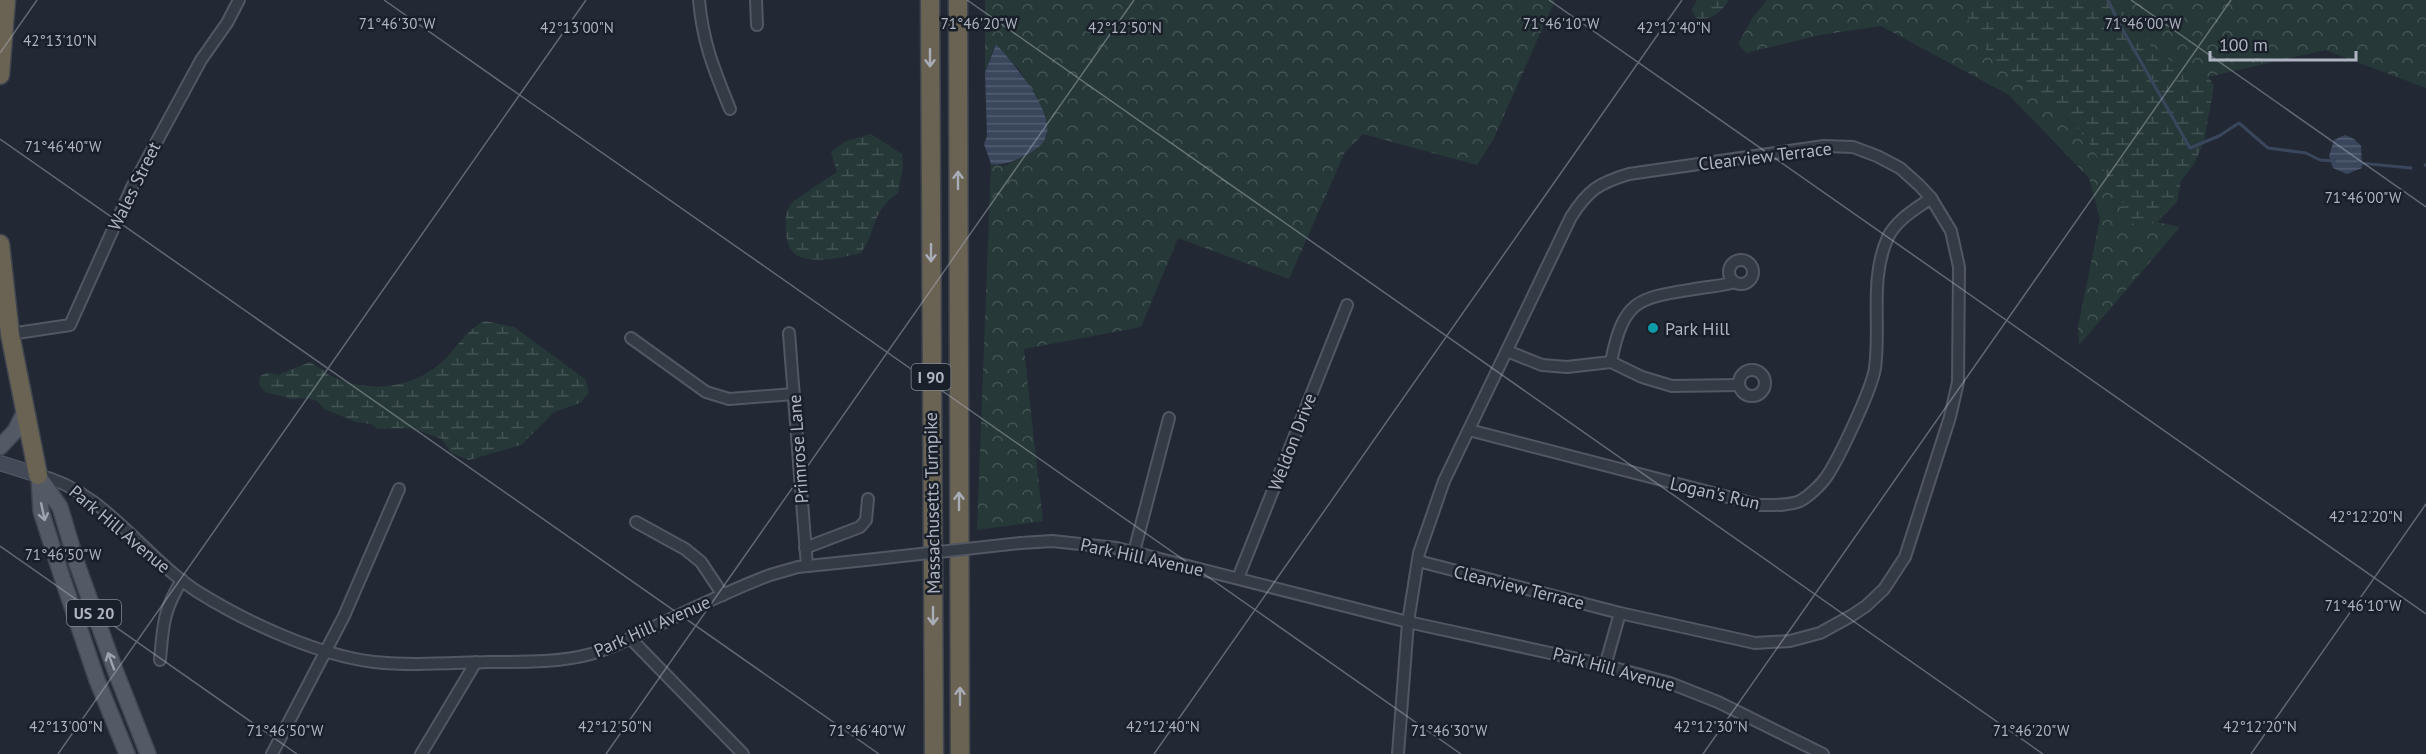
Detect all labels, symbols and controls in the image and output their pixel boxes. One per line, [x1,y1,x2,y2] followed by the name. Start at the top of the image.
[359,14,436,33] text: 71°46'30"W
[941,14,1018,33] text: 71°46'20"W
[1523,14,1600,33] text: 71°46'10"W
[2105,14,2182,33] text: 71°46'00"W
[540,18,614,37] text: 42°13'00"N
[1088,18,1162,37] text: 42°12'50"N
[1637,18,1711,37] text: 42°12'40"N
[2210,24,2356,62] scale bar
[23,31,97,50] text: 42°13'10"N
[2219,33,2268,56] text: 100 m
[924,48,936,68] one-way arrow
[1697,136,1833,176] street label: Clearview Terrace
[25,137,102,156] text: 71°46'40"W
[103,138,165,234] street label: Wales Street
[952,170,964,190] one-way arrow
[2325,188,2402,207] text: 71°46'00"W
[925,243,937,263] one-way arrow
[1665,317,1731,340] place label: Park Hill
[1646,321,1660,335] marker: Park Hill
[912,364,950,390] road number: I 90
[1263,390,1321,494] street label: Weldon Drive
[783,394,813,504] street label: Primrose Lane
[919,412,945,594] street label: Massachusetts Turnpike
[1668,471,1762,515] street label: Logan's Run
[65,480,175,578] street label: Park Hill Avenue
[953,491,965,511] one-way arrow
[38,501,49,521] one-way arrow
[2329,507,2403,526] text: 42°12'20"N
[1078,533,1206,581] street label: Park Hill Avenue
[25,545,102,564] text: 71°46'50"W
[1451,560,1587,614] street label: Clearview Terrace
[590,590,714,662] street label: Park Hill Avenue
[2325,596,2402,615] text: 71°46'10"W
[67,600,121,626] road number: US 20
[928,606,939,626] one-way arrow
[1551,642,1677,696] street label: Park Hill Avenue
[105,652,116,670] one-way arrow
[954,686,966,706] one-way arrow
[29,717,103,736] text: 42°13'00"N
[578,717,652,736] text: 42°12'50"N
[1126,717,1200,736] text: 42°12'40"N
[1674,717,1748,736] text: 42°12'30"N
[2223,717,2297,736] text: 42°12'20"N
[247,721,324,740] text: 71°46'50"W
[829,721,906,740] text: 71°46'40"W
[1411,721,1488,740] text: 71°46'30"W
[1993,721,2070,740] text: 71°46'20"W

